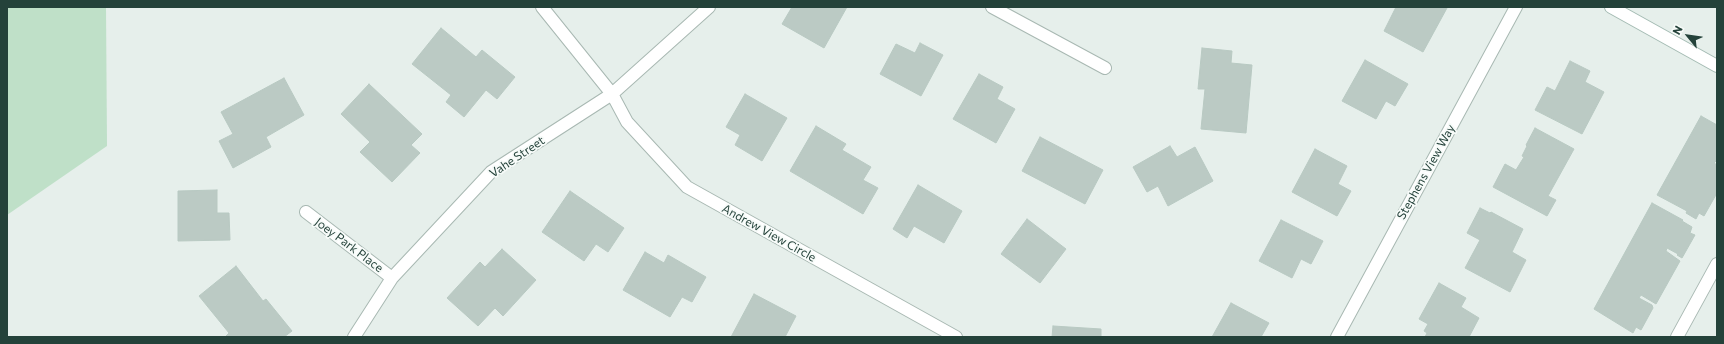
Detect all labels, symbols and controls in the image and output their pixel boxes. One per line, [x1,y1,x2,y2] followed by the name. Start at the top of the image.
[1668,16,1708,56] north arrow
[1669,23,1685,37] text: N
[1394,122,1458,222] street label: Stephens View Way
[487,133,547,181] street label: Vahe Street
[719,201,819,265] street label: Andrew View Circle
[312,215,386,275] street label: Joey Park Place

